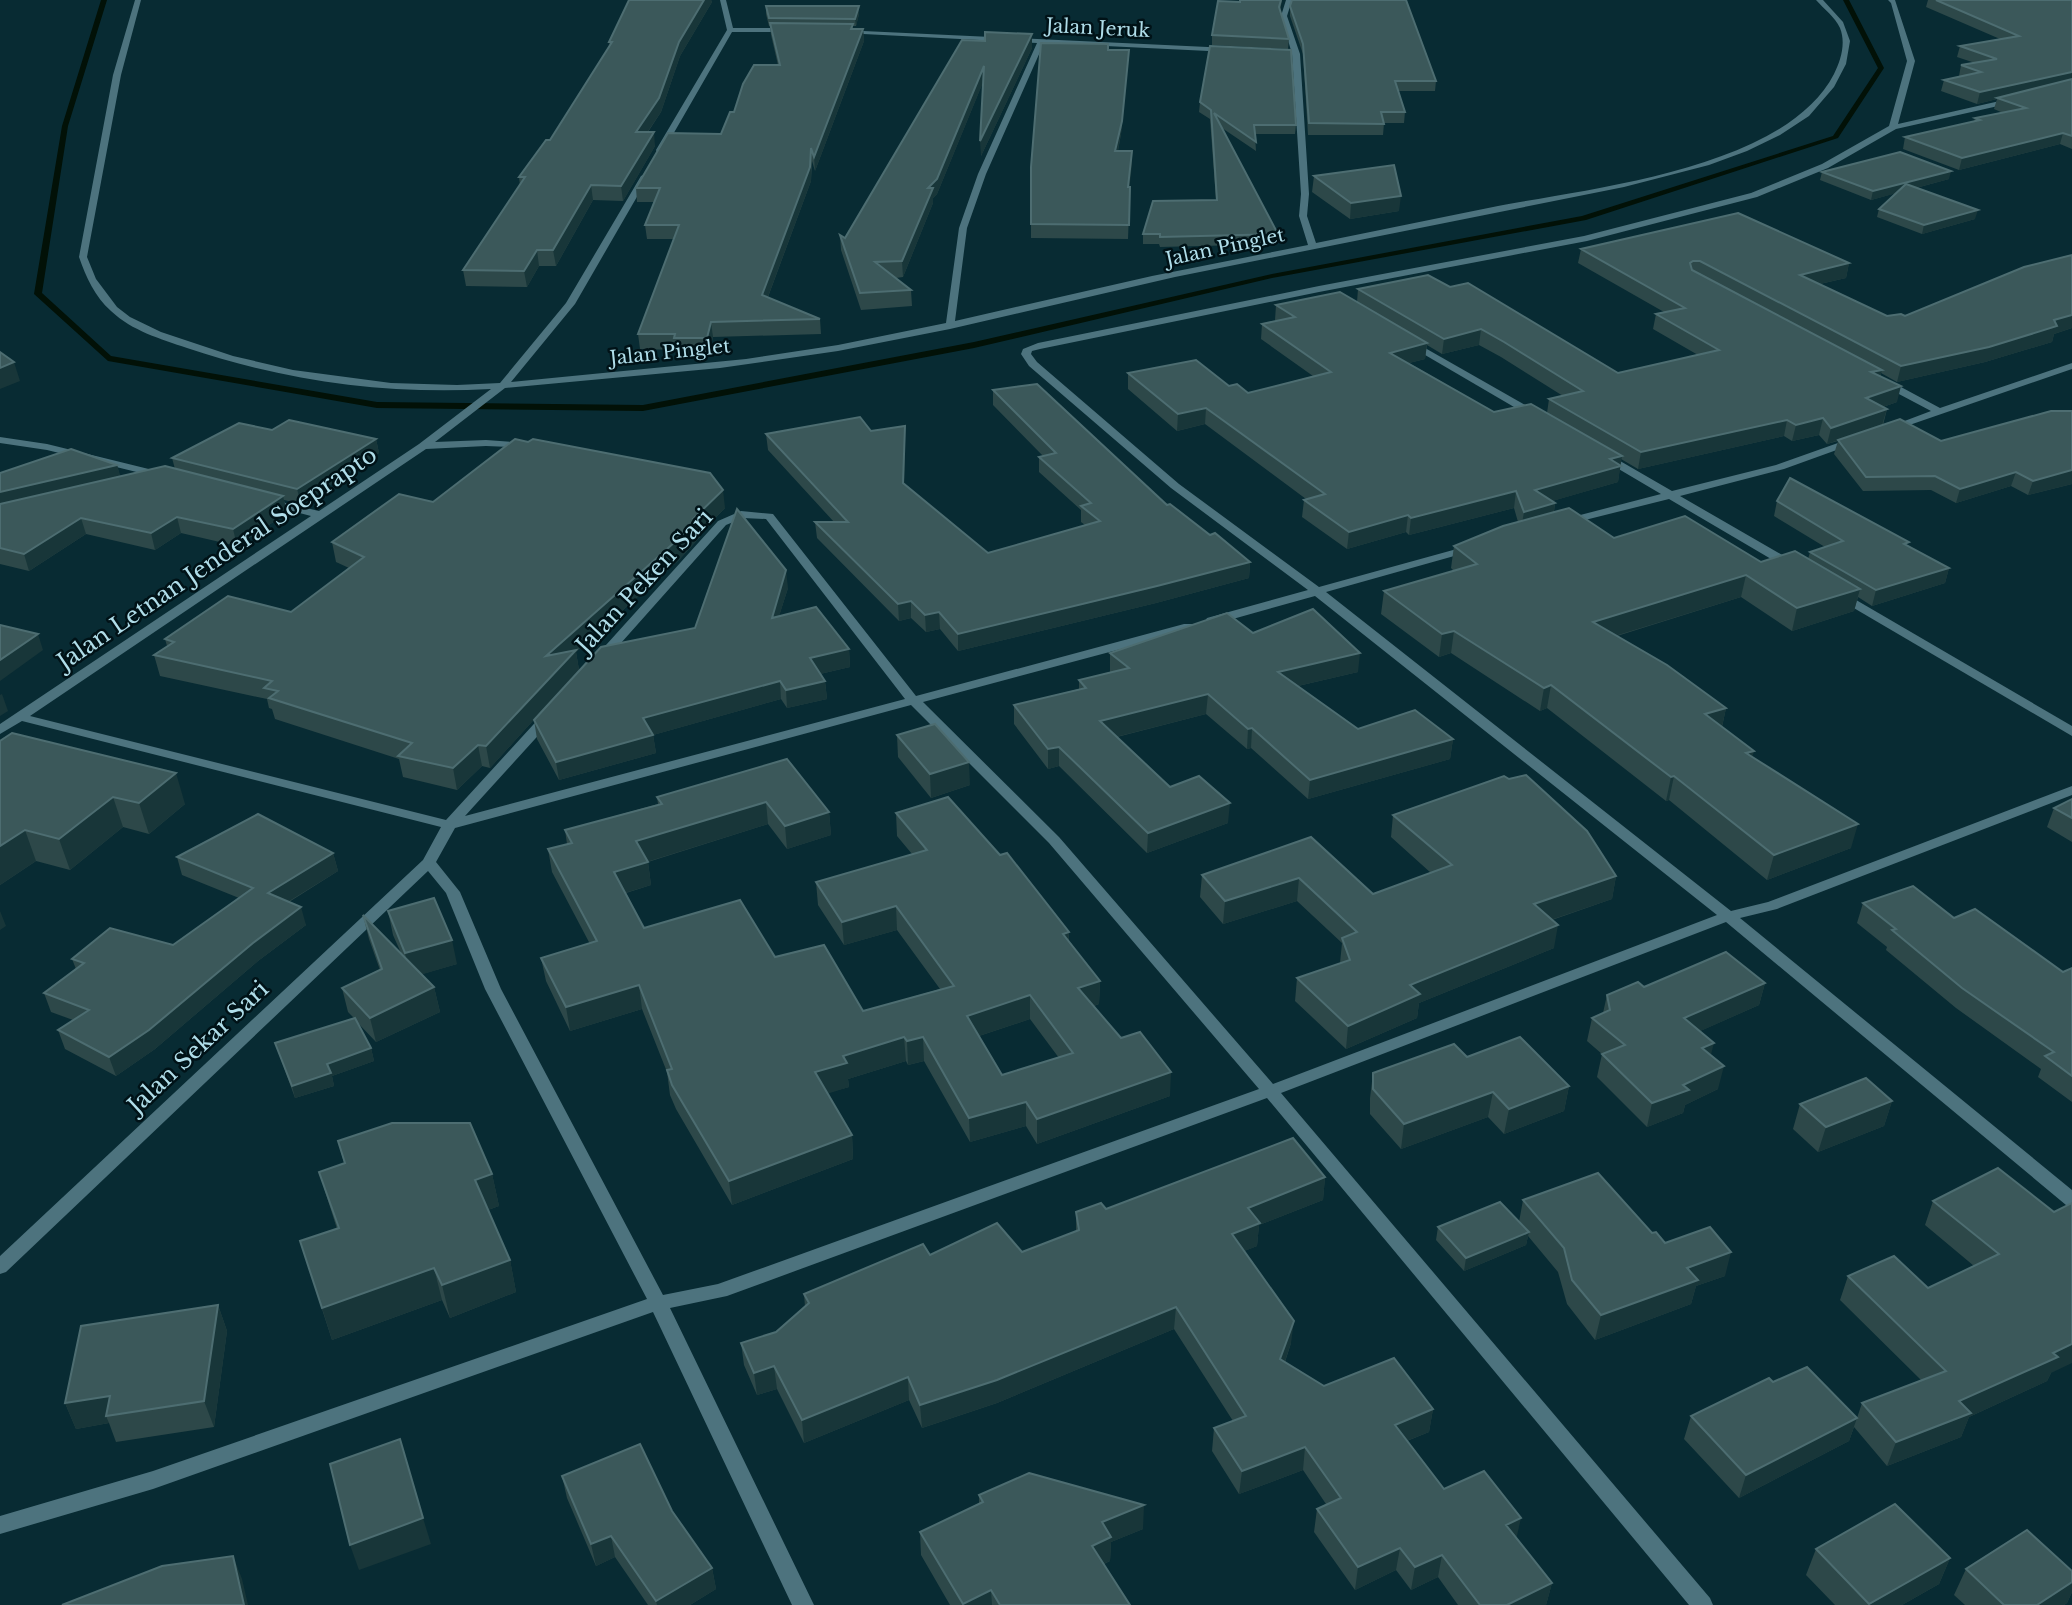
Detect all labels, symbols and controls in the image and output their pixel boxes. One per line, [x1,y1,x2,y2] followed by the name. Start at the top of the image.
[1042,14,1151,42] street label: Jalan Jeruk
[1161,223,1287,271] street label: Jalan Pinglet
[606,334,732,370] street label: Jalan Pinglet
[50,440,382,677] street label: Jalan Letnan Jenderal Soeprapto
[568,503,718,661] street label: Jalan Peken Sari
[120,975,274,1121] street label: Jalan Sekar Sari

